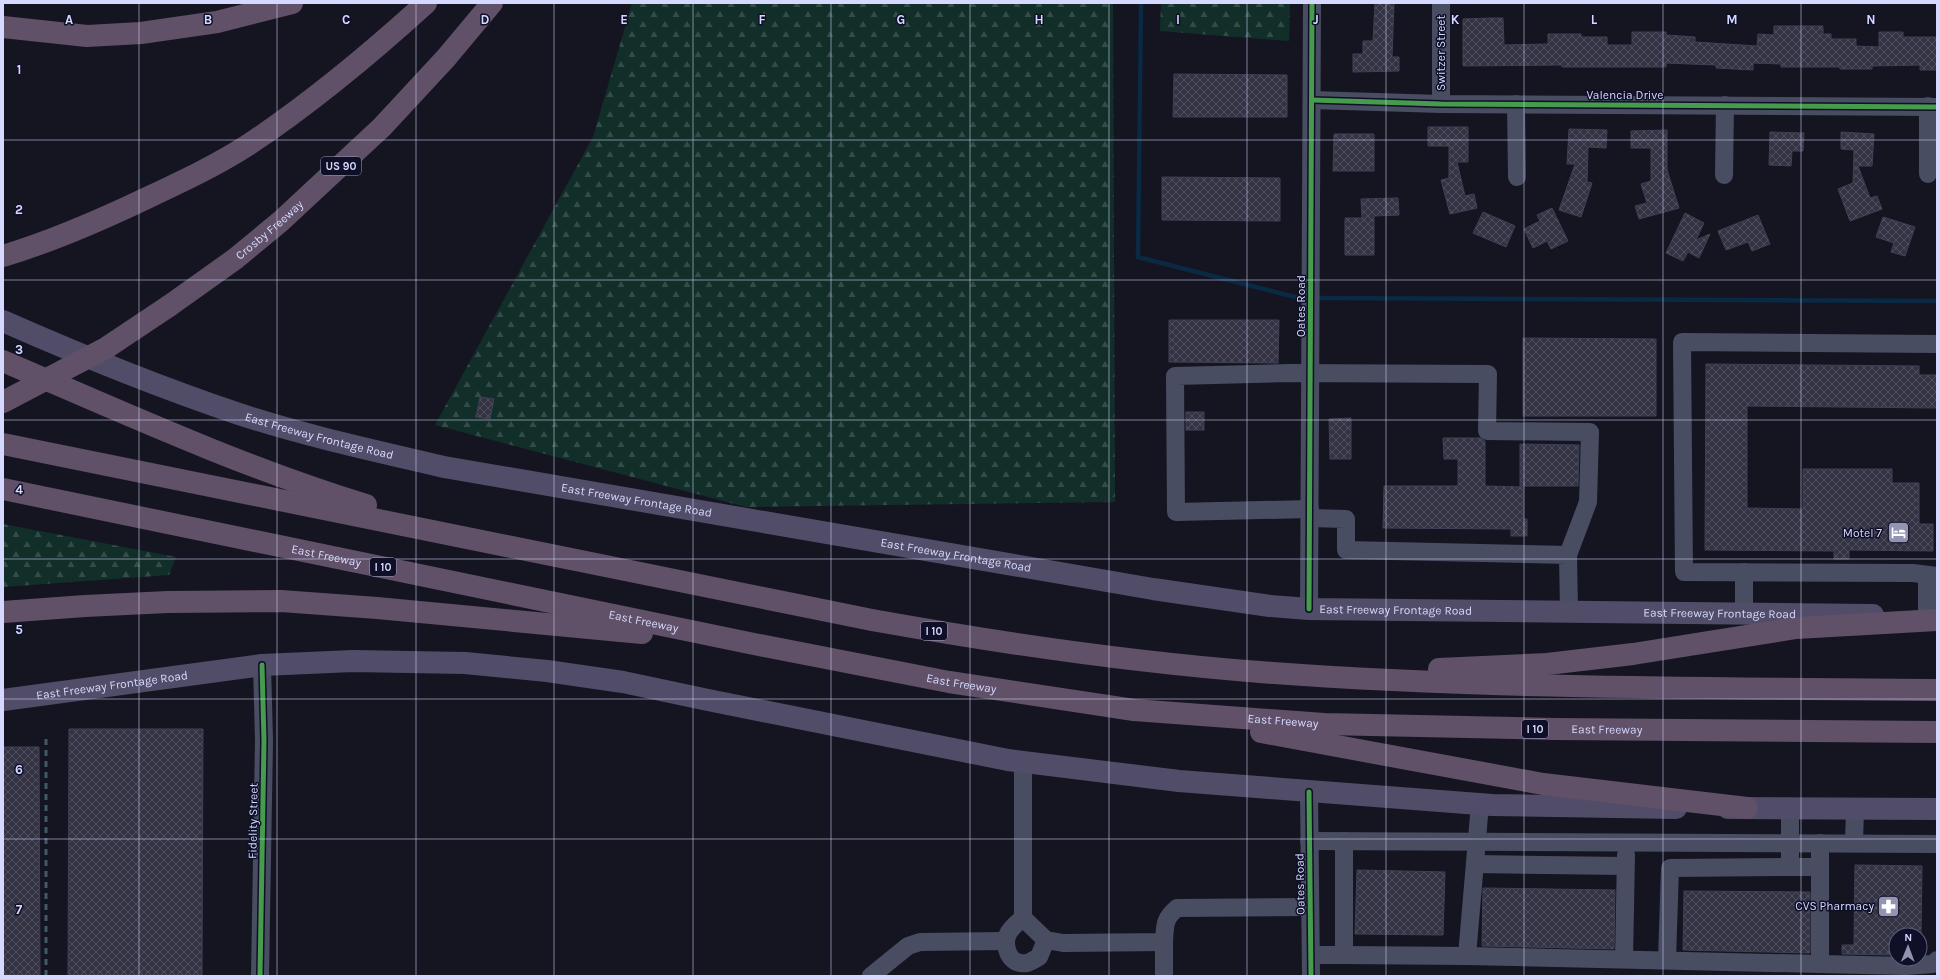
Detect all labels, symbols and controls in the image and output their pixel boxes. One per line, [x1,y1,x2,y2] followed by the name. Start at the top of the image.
[65,12,73,27] text: A
[204,12,212,27] text: B
[342,12,350,27] text: C
[481,12,490,27] text: D
[620,12,628,27] text: E
[758,12,766,27] text: F
[897,12,905,27] text: G
[1034,12,1044,27] text: H
[1176,12,1180,27] text: I
[1313,12,1319,27] text: J
[1451,12,1460,27] text: K
[1591,12,1598,27] text: L
[1726,12,1738,27] text: M
[1866,12,1876,27] text: N
[1434,15,1448,91] street label: Switzer Street
[17,62,21,77] text: 1
[1587,88,1664,102] street label: Valencia Drive
[321,157,361,175] road number: US 90
[233,197,306,263] street label: Crosby Freeway
[15,202,23,217] text: 2
[1294,275,1308,337] street label: Oates Road
[15,342,23,357] text: 3
[243,409,395,462] street label: East Freeway Frontage Road
[560,480,713,520] street label: East Freeway Frontage Road
[15,482,23,497] text: 4
[1885,520,1911,546] hotel icon: Motel 7
[1843,526,1882,540] place label: Motel 7
[879,535,1032,575] street label: East Freeway Frontage Road
[290,542,363,570] street label: East Freeway
[370,558,396,576] road number: I 10
[1319,602,1472,618] street label: East Freeway Frontage Road
[1643,606,1796,621] street label: East Freeway Frontage Road
[607,607,680,635] street label: East Freeway
[15,622,23,637] text: 5
[921,622,947,640] road number: I 10
[35,668,189,702] street label: East Freeway Frontage Road
[925,671,998,696] street label: East Freeway
[1247,711,1319,731] street label: East Freeway
[1522,720,1548,738] road number: I 10
[1571,722,1643,737] street label: East Freeway
[15,762,23,777] text: 6
[245,782,261,859] street label: Fidelity Street
[1292,853,1308,915] street label: Oates Road
[1876,893,1902,919] pharmacy icon: CVS Pharmacy
[1795,899,1874,913] place label: CVS Pharmacy
[16,902,23,917] text: 7
[1888,927,1928,967] north arrow
[1904,931,1912,944] text: N

